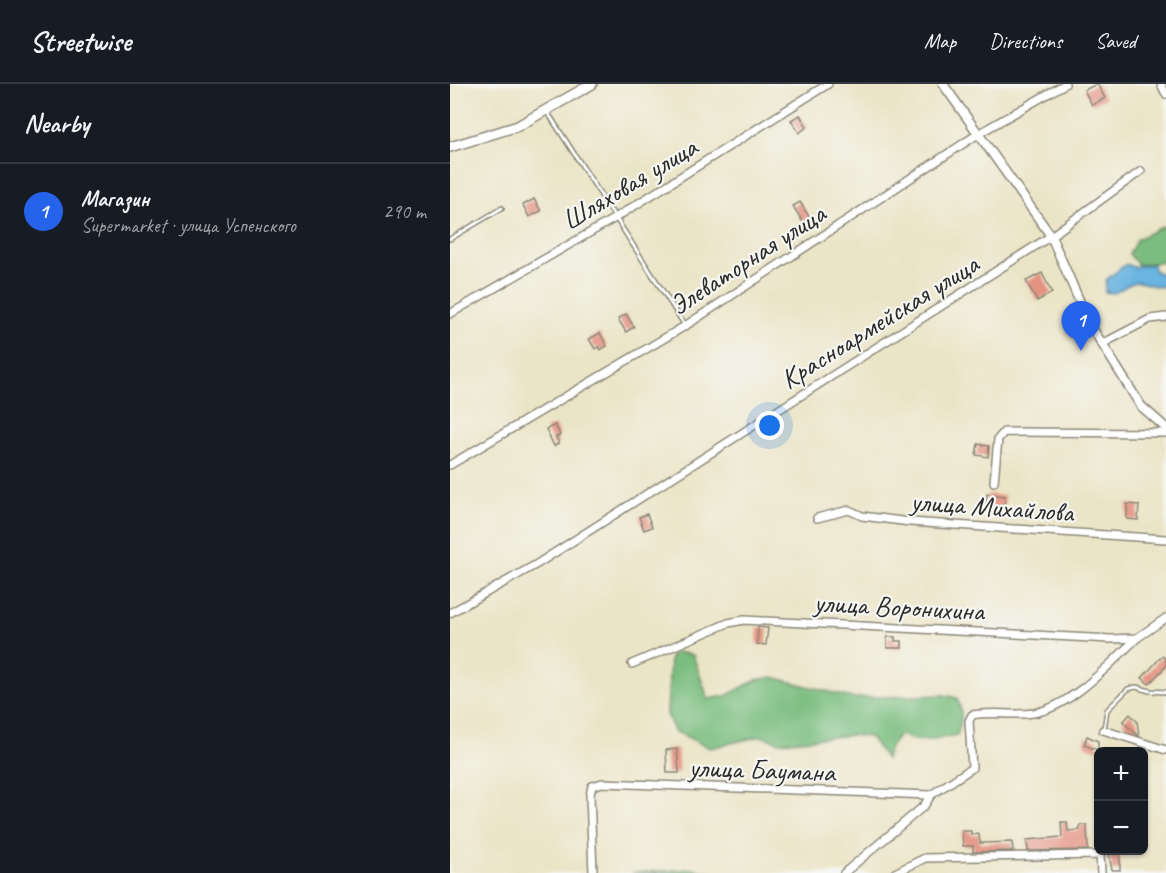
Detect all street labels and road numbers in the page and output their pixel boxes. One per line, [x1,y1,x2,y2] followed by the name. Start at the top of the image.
[555,128,705,238] street label: Шляховая улица
[663,195,833,323] street label: Элеваторная улица
[774,245,986,396] street label: Красноармейская улица
[907,483,1076,530] street label: улица Михайлова
[811,584,987,629] street label: улица Воронихина
[686,749,838,790] street label: улица Баумана

